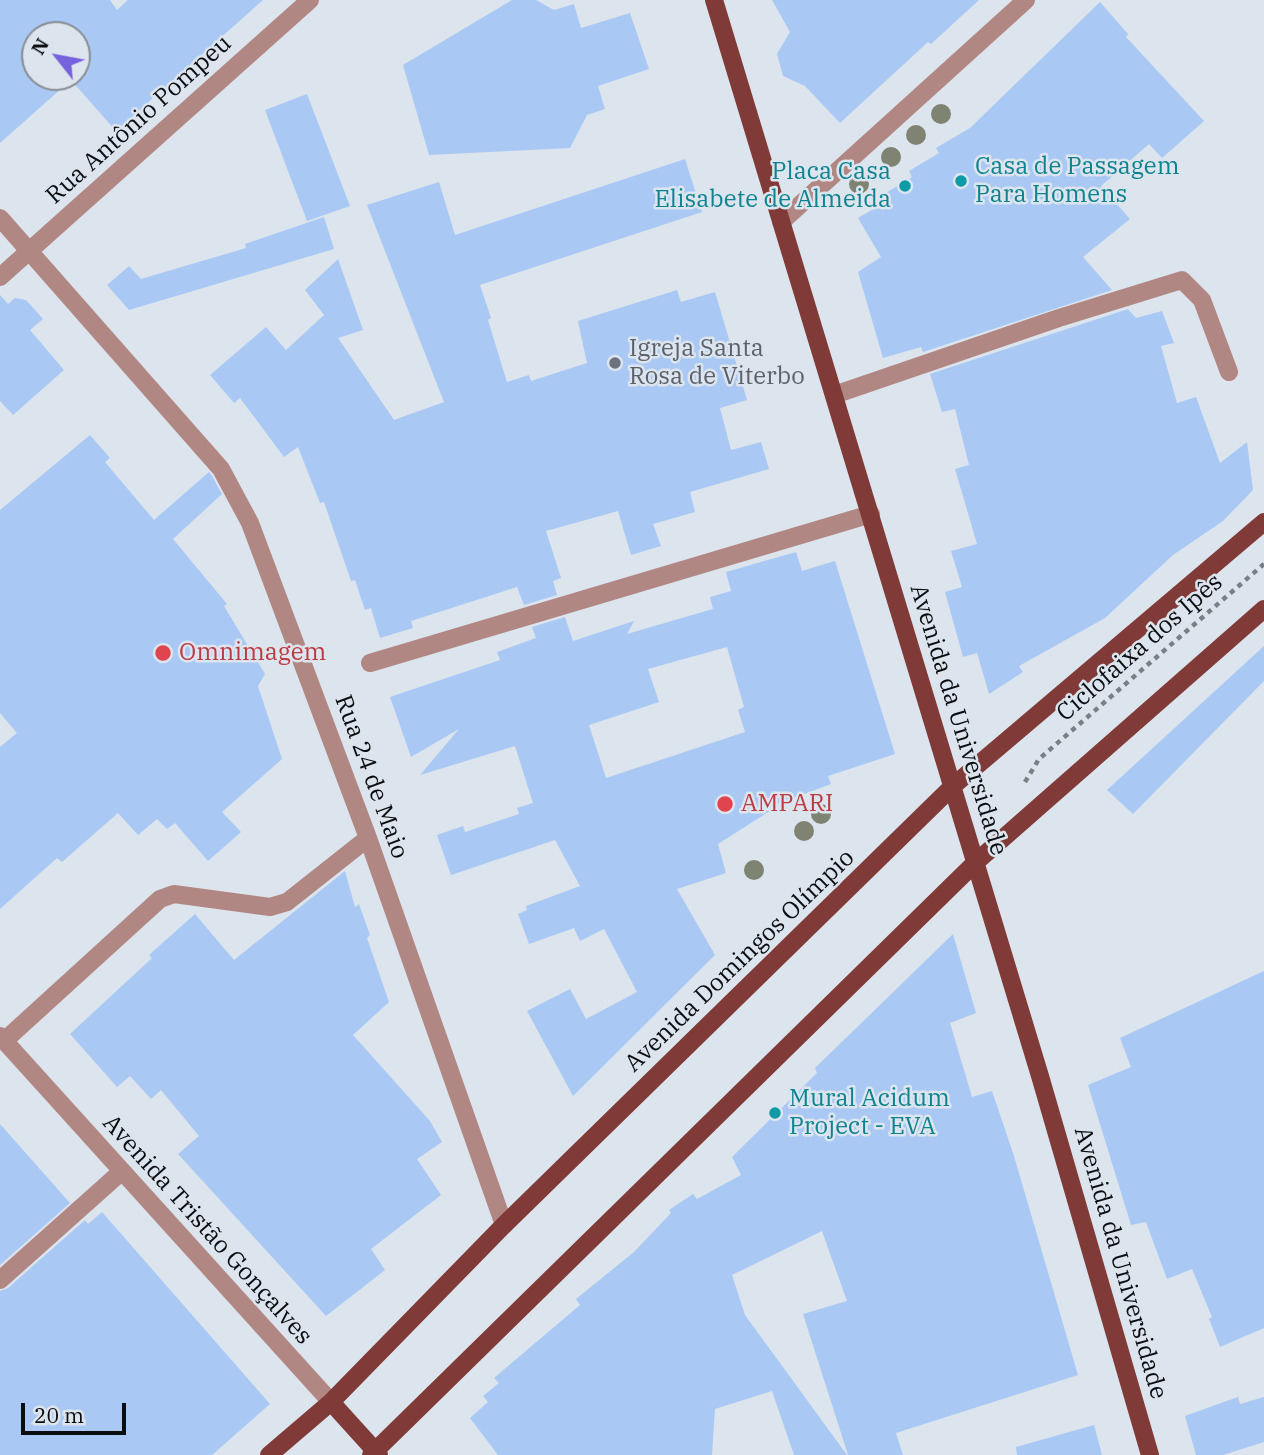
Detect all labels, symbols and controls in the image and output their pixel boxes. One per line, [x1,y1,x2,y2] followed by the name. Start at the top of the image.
[21,21,91,91] north arrow
[41,29,237,211] street label: Rua Antônio Pompeu
[26,34,54,59] text: N
[975,153,1180,209] place label: Casa de Passagem Para Homens
[654,158,891,214] place label: Placa Casa Elisabete de Almeida
[953,173,969,189] marker: Casa de Passagem Para Homens
[897,178,913,194] marker: Placa Casa Elisabete de Almeida
[629,335,805,391] place label: Igreja Santa Rosa de Viterbo
[607,355,623,371] marker: Igreja Santa Rosa de Viterbo
[1051,568,1229,728] street label: Ciclofaixa dos Ipês
[903,581,1013,859] street label: Avenida da Universidade
[179,639,326,667] place label: Omnimagem
[153,643,173,663] marker: Omnimagem
[328,691,414,863] street label: Rua 24 de Maio
[741,790,833,818] place label: AMPARI
[715,794,735,814] marker: AMPARI
[619,844,861,1078] street label: Avenida Domingos Olímpio
[789,1085,950,1141] place label: Mural Acidum Project - EVA
[767,1105,783,1121] marker: Mural Acidum Project - EVA
[96,1109,318,1351] street label: Avenida Tristão Gonçalves
[1067,1124,1173,1402] street label: Avenida da Universidade
[24,1388,130,1432] scale bar
[34,1401,84,1429] text: 20 m

